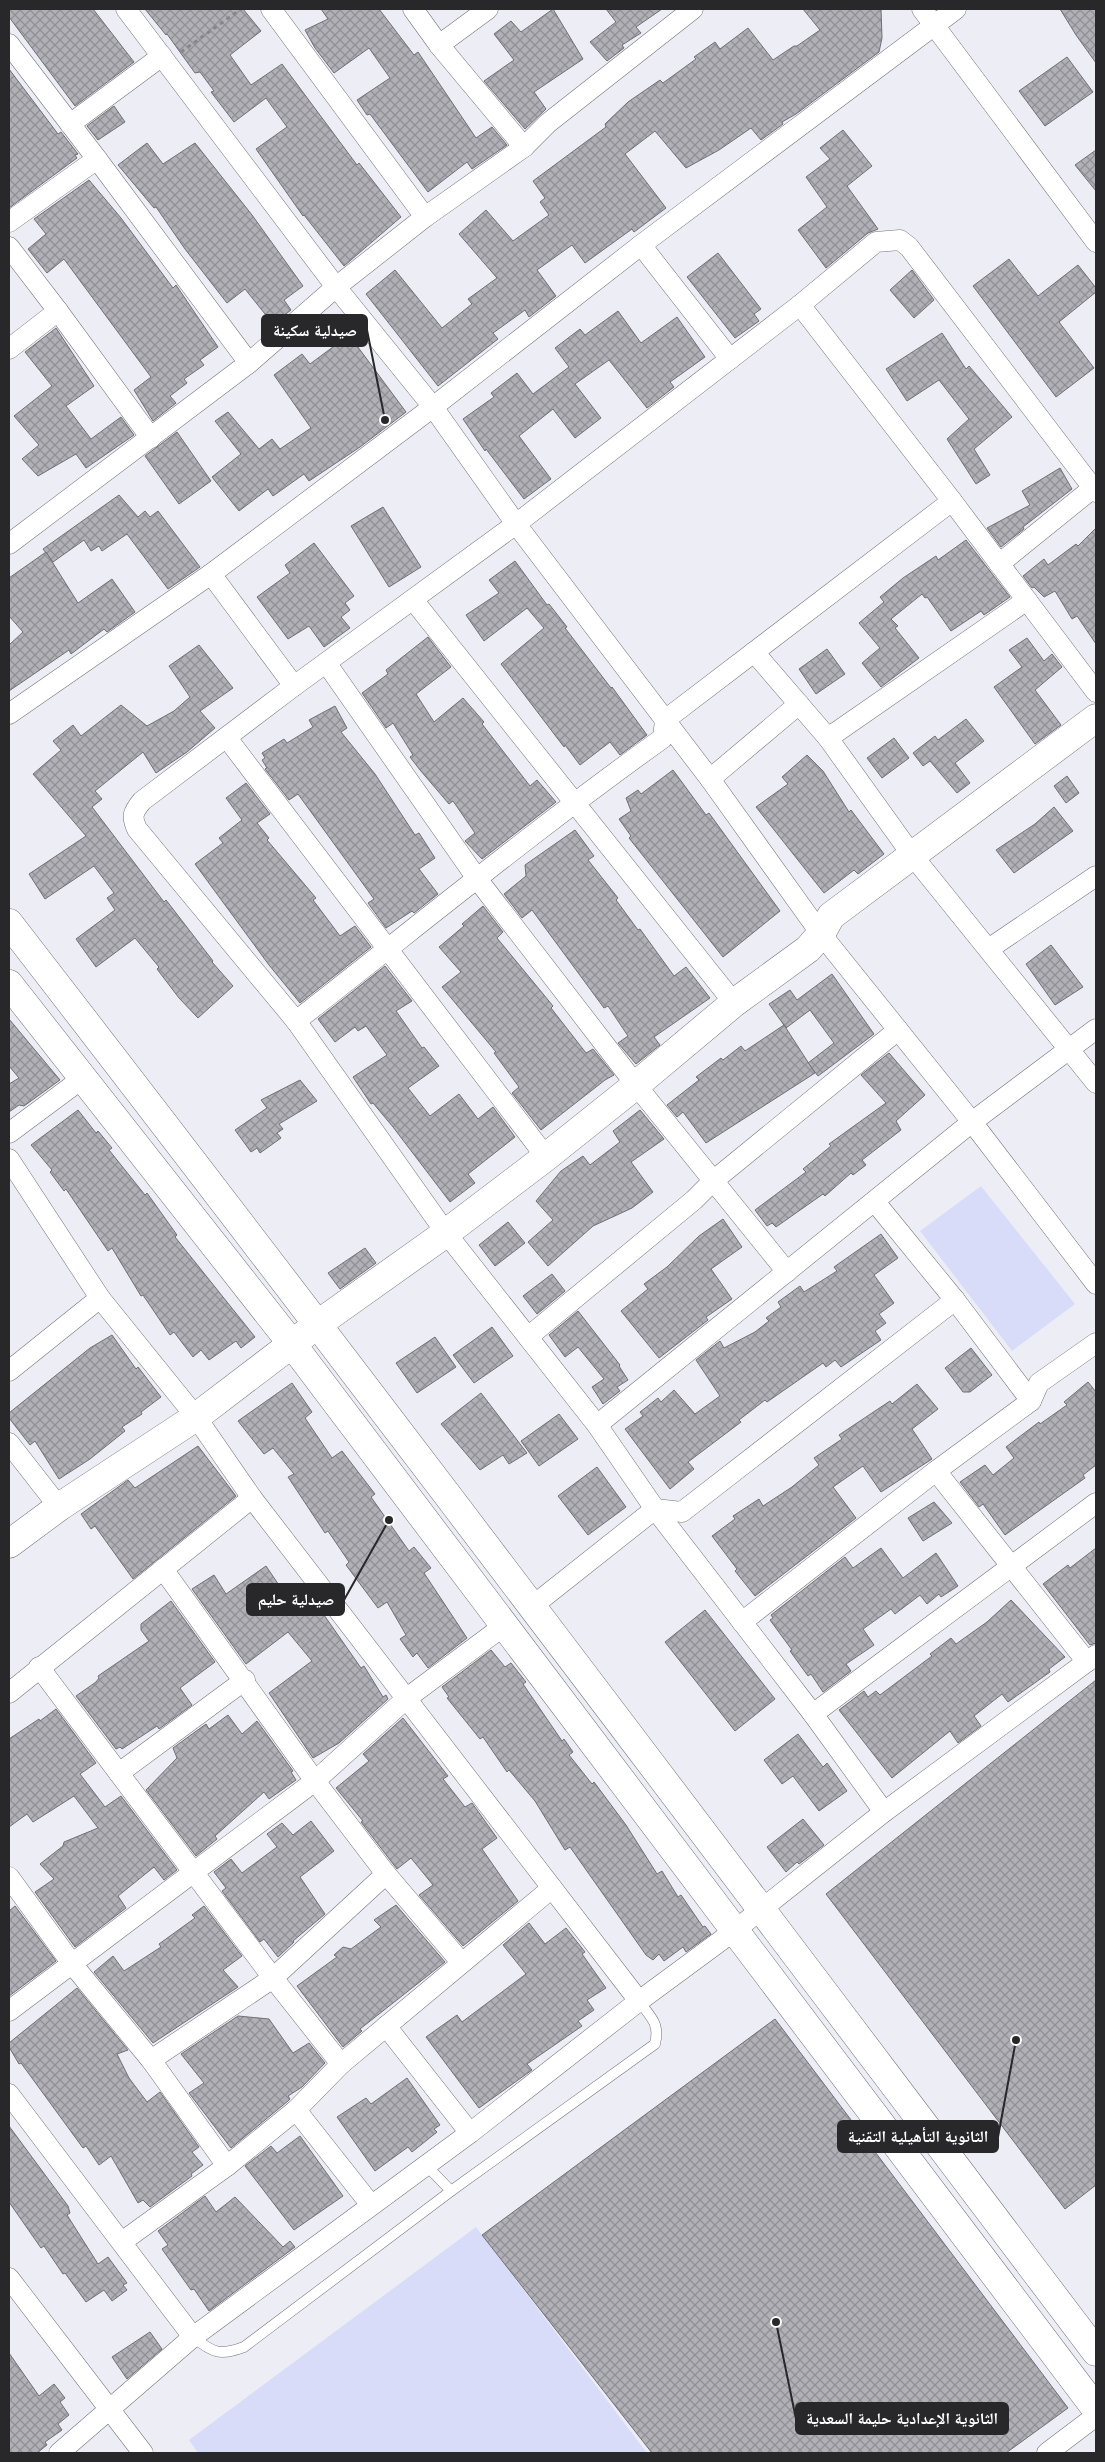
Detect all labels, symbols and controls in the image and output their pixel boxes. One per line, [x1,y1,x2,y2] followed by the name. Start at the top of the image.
[262,315,367,346] callout: صيدلية سكينة
[273,321,357,340] text: صيدلية سكينة
[247,1584,344,1615] callout: صيدلية حليم
[258,1590,334,1611] text: صيدلية حليم
[838,2121,998,2152] callout: الثانوية التأهيلية التقنية
[848,2127,988,2146] text: الثانوية التأهيلية التقنية
[796,2403,1008,2434] callout: الثانوية الإعدادية حليمة السعدية
[806,2409,998,2428] text: الثانوية الإعدادية حليمة السعدية

